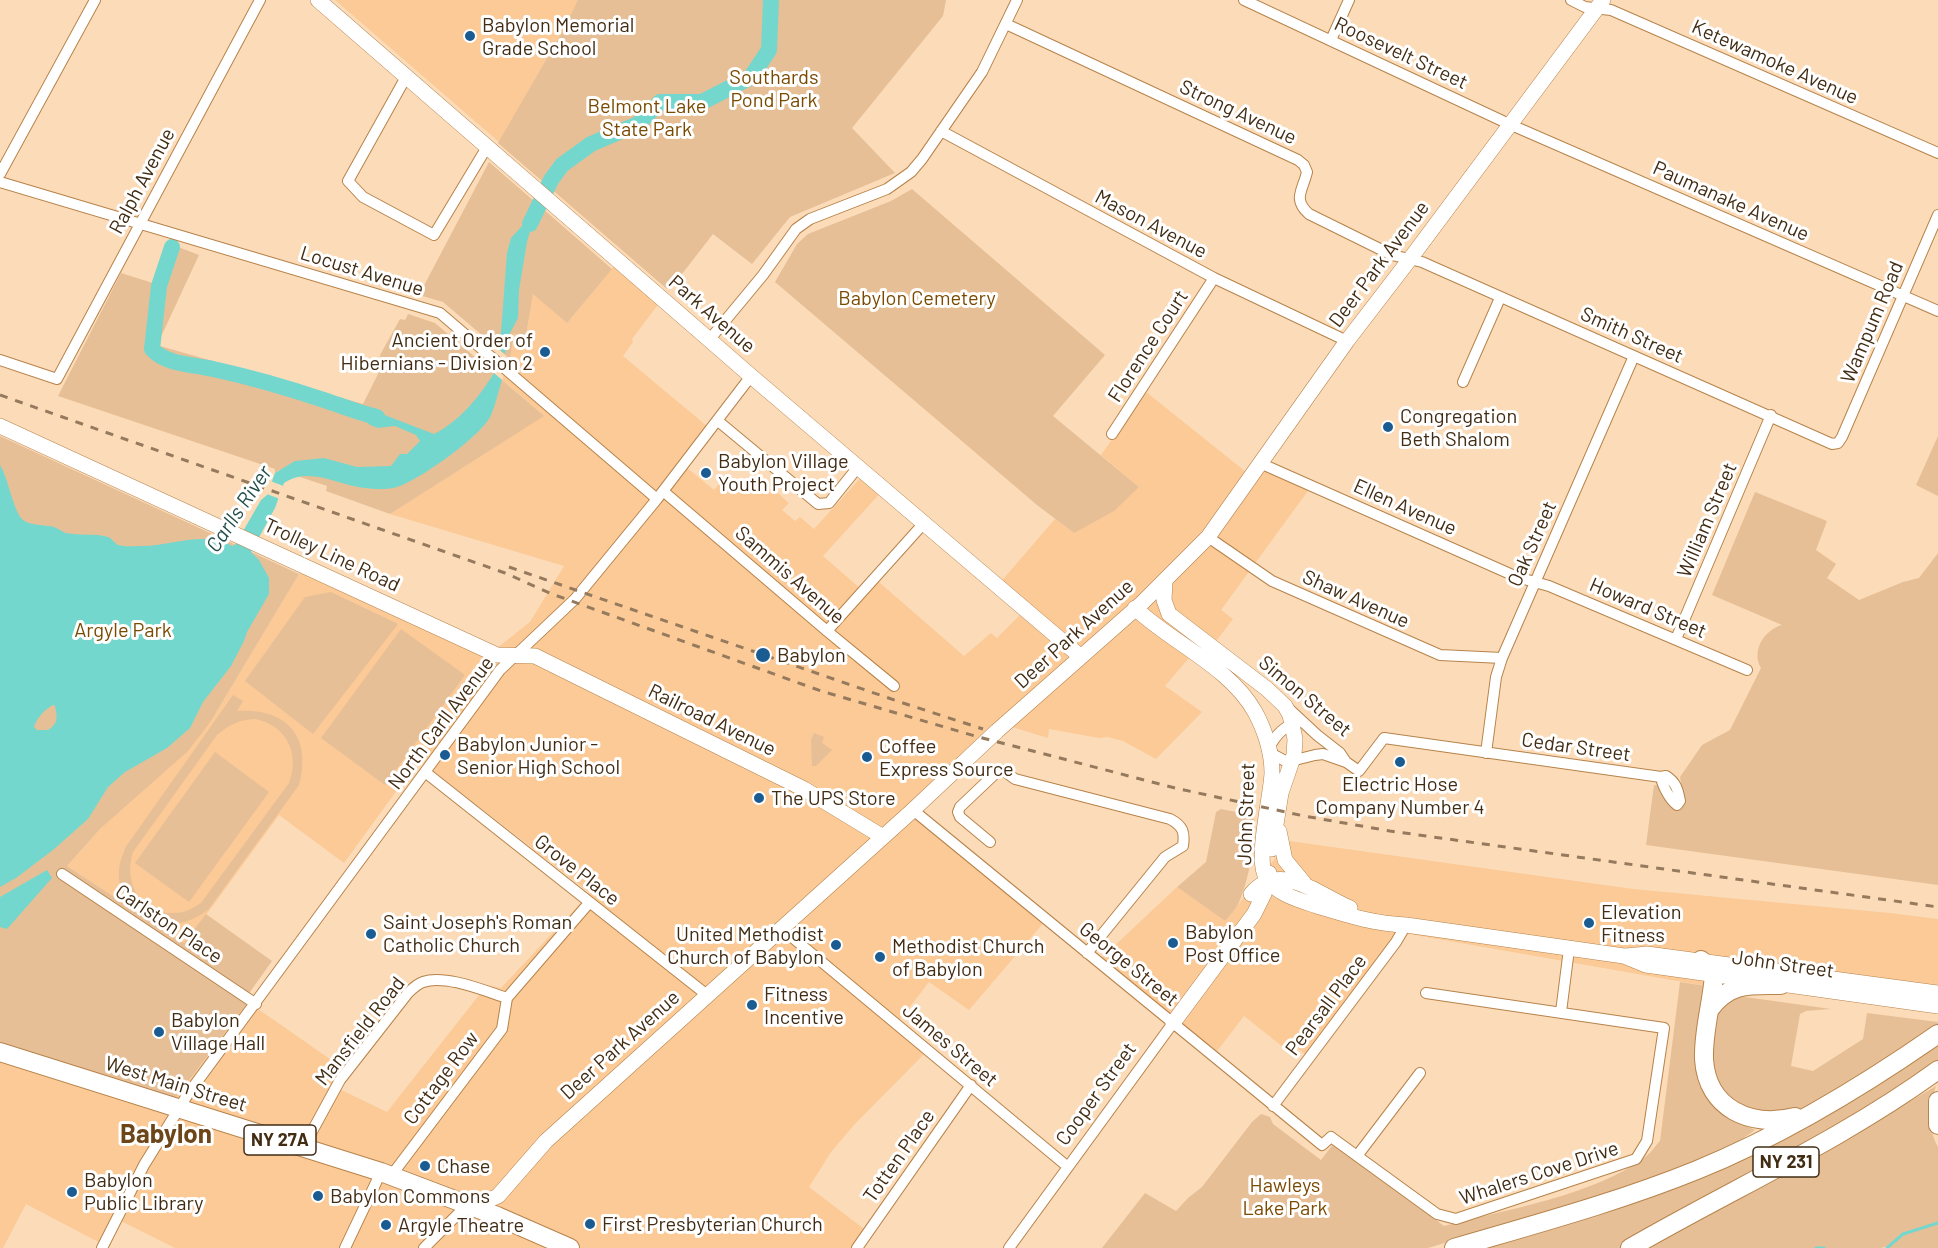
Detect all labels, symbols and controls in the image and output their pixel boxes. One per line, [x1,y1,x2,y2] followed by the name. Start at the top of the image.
[1331,12,1471,94] street label: Roosevelt Street
[482,13,634,60] place label: Babylon Memorial Grade School
[1688,15,1862,109] street label: Ketewamoke Avenue
[463,29,477,43] marker: Babylon Memorial Grade School
[729,65,819,112] park label: Southards Pond Park
[1176,74,1300,150] street label: Strong Avenue
[587,94,707,141] park label: Belmont Lake State Park
[104,124,180,238] street label: Ralph Avenue
[1649,156,1813,246] street label: Paumanake Avenue
[1091,184,1211,264] street label: Mason Avenue
[1324,196,1434,332] street label: Deer Park Avenue
[297,241,427,301] street label: Locust Avenue
[1836,258,1908,386] street label: Wampum Road
[664,270,760,358] street label: Park Avenue
[1103,285,1193,407] street label: Florence Court
[838,286,996,310] park label: Babylon Cemetery
[1577,302,1687,368] street label: Smith Street
[341,328,533,375] place label: Ancient Order of Hibernians - Division 2
[538,345,552,359] marker: Ancient Order of Hibernians - Division 2
[1400,404,1517,451] place label: Congregation Beth Shalom
[1381,420,1395,434] marker: Congregation Beth Shalom
[718,449,849,496] place label: Babylon Village Youth Project
[1672,459,1742,581] street label: William Street
[201,461,277,557] water label: Carlls River
[699,466,713,480] marker: Babylon Village Youth Project
[1350,474,1460,540] street label: Ellen Avenue
[1503,497,1561,591] street label: Oak Street
[260,513,404,597] street label: Trolley Line Road
[730,521,850,629] street label: Sammis Avenue
[1299,565,1413,633] street label: Shaw Avenue
[1586,573,1710,643] street label: Howard Street
[1010,574,1138,694] street label: Deer Park Avenue
[74,618,172,642] park label: Argyle Park
[777,643,846,667] place label: Babylon
[754,646,772,664] marker: Babylon
[1254,650,1356,742] street label: Simon Street
[383,652,499,794] street label: North Carll Avenue
[644,679,780,761] street label: Railroad Avenue
[1520,727,1632,767] street label: Cedar Street
[457,732,620,779] place label: Babylon Junior - Senior High School
[879,734,1014,781] place label: Coffee Express Source
[438,748,452,762] marker: Babylon Junior - Senior High School
[860,750,874,764] marker: Coffee Express Source
[1393,755,1407,769] marker: Electric Hose Company Number 4
[1232,762,1260,866] street label: John Street
[1315,772,1485,819] place label: Electric Hose Company Number 4
[771,786,896,810] place label: The UPS Store
[752,791,766,805] marker: The UPS Store
[530,829,624,911] street label: Grove Place
[111,879,227,969] street label: Carlston Place
[1601,900,1682,947] place label: Elevation Fitness
[383,910,572,957] place label: Saint Joseph's Roman Catholic Church
[1582,916,1596,930] marker: Elevation Fitness
[1075,917,1183,1011] street label: George Street
[1185,920,1280,967] place label: Babylon Post Office
[667,922,824,969] place label: United Methodist Church of Babylon
[364,927,378,941] marker: Saint Joseph's Roman Catholic Church
[892,934,1045,981] place label: Methodist Church of Babylon
[1166,936,1180,950] marker: Babylon Post Office
[829,938,843,952] marker: United Methodist Church of Babylon
[1731,945,1835,983] street label: John Street
[873,950,887,964] marker: Methodist Church of Babylon
[1280,950,1372,1060] street label: Pearsall Place
[310,972,410,1090] street label: Mansfield Road
[764,982,844,1029] place label: Fitness Incentive
[556,985,684,1105] street label: Deer Park Avenue
[745,998,759,1012] marker: Fitness Incentive
[898,998,1002,1092] street label: James Street
[171,1008,265,1055] place label: Babylon Village Hall
[152,1025,166,1039] marker: Babylon Village Hall
[398,1027,484,1129] street label: Cottage Row
[1051,1038,1141,1150] street label: Cooper Street
[102,1051,250,1117] street label: West Main Street
[858,1105,940,1207] street label: Totten Place
[120,1118,212,1150] district label: Babylon
[244,1125,316,1155] road number: NY 27A
[1457,1136,1621,1210] street label: Whalers Cove Drive
[1753,1147,1819,1177] road number: NY 231
[437,1154,490,1178] place label: Chase
[418,1159,432,1173] marker: Chase
[84,1168,203,1215] place label: Babylon Public Library
[1242,1173,1328,1220] park label: Hawleys Lake Park
[330,1184,490,1208] place label: Babylon Commons
[65,1185,79,1199] marker: Babylon Public Library
[311,1189,325,1203] marker: Babylon Commons
[602,1212,823,1236] place label: First Presbyterian Church
[398,1213,524,1237] place label: Argyle Theatre
[583,1217,597,1231] marker: First Presbyterian Church
[379,1218,393,1232] marker: Argyle Theatre

